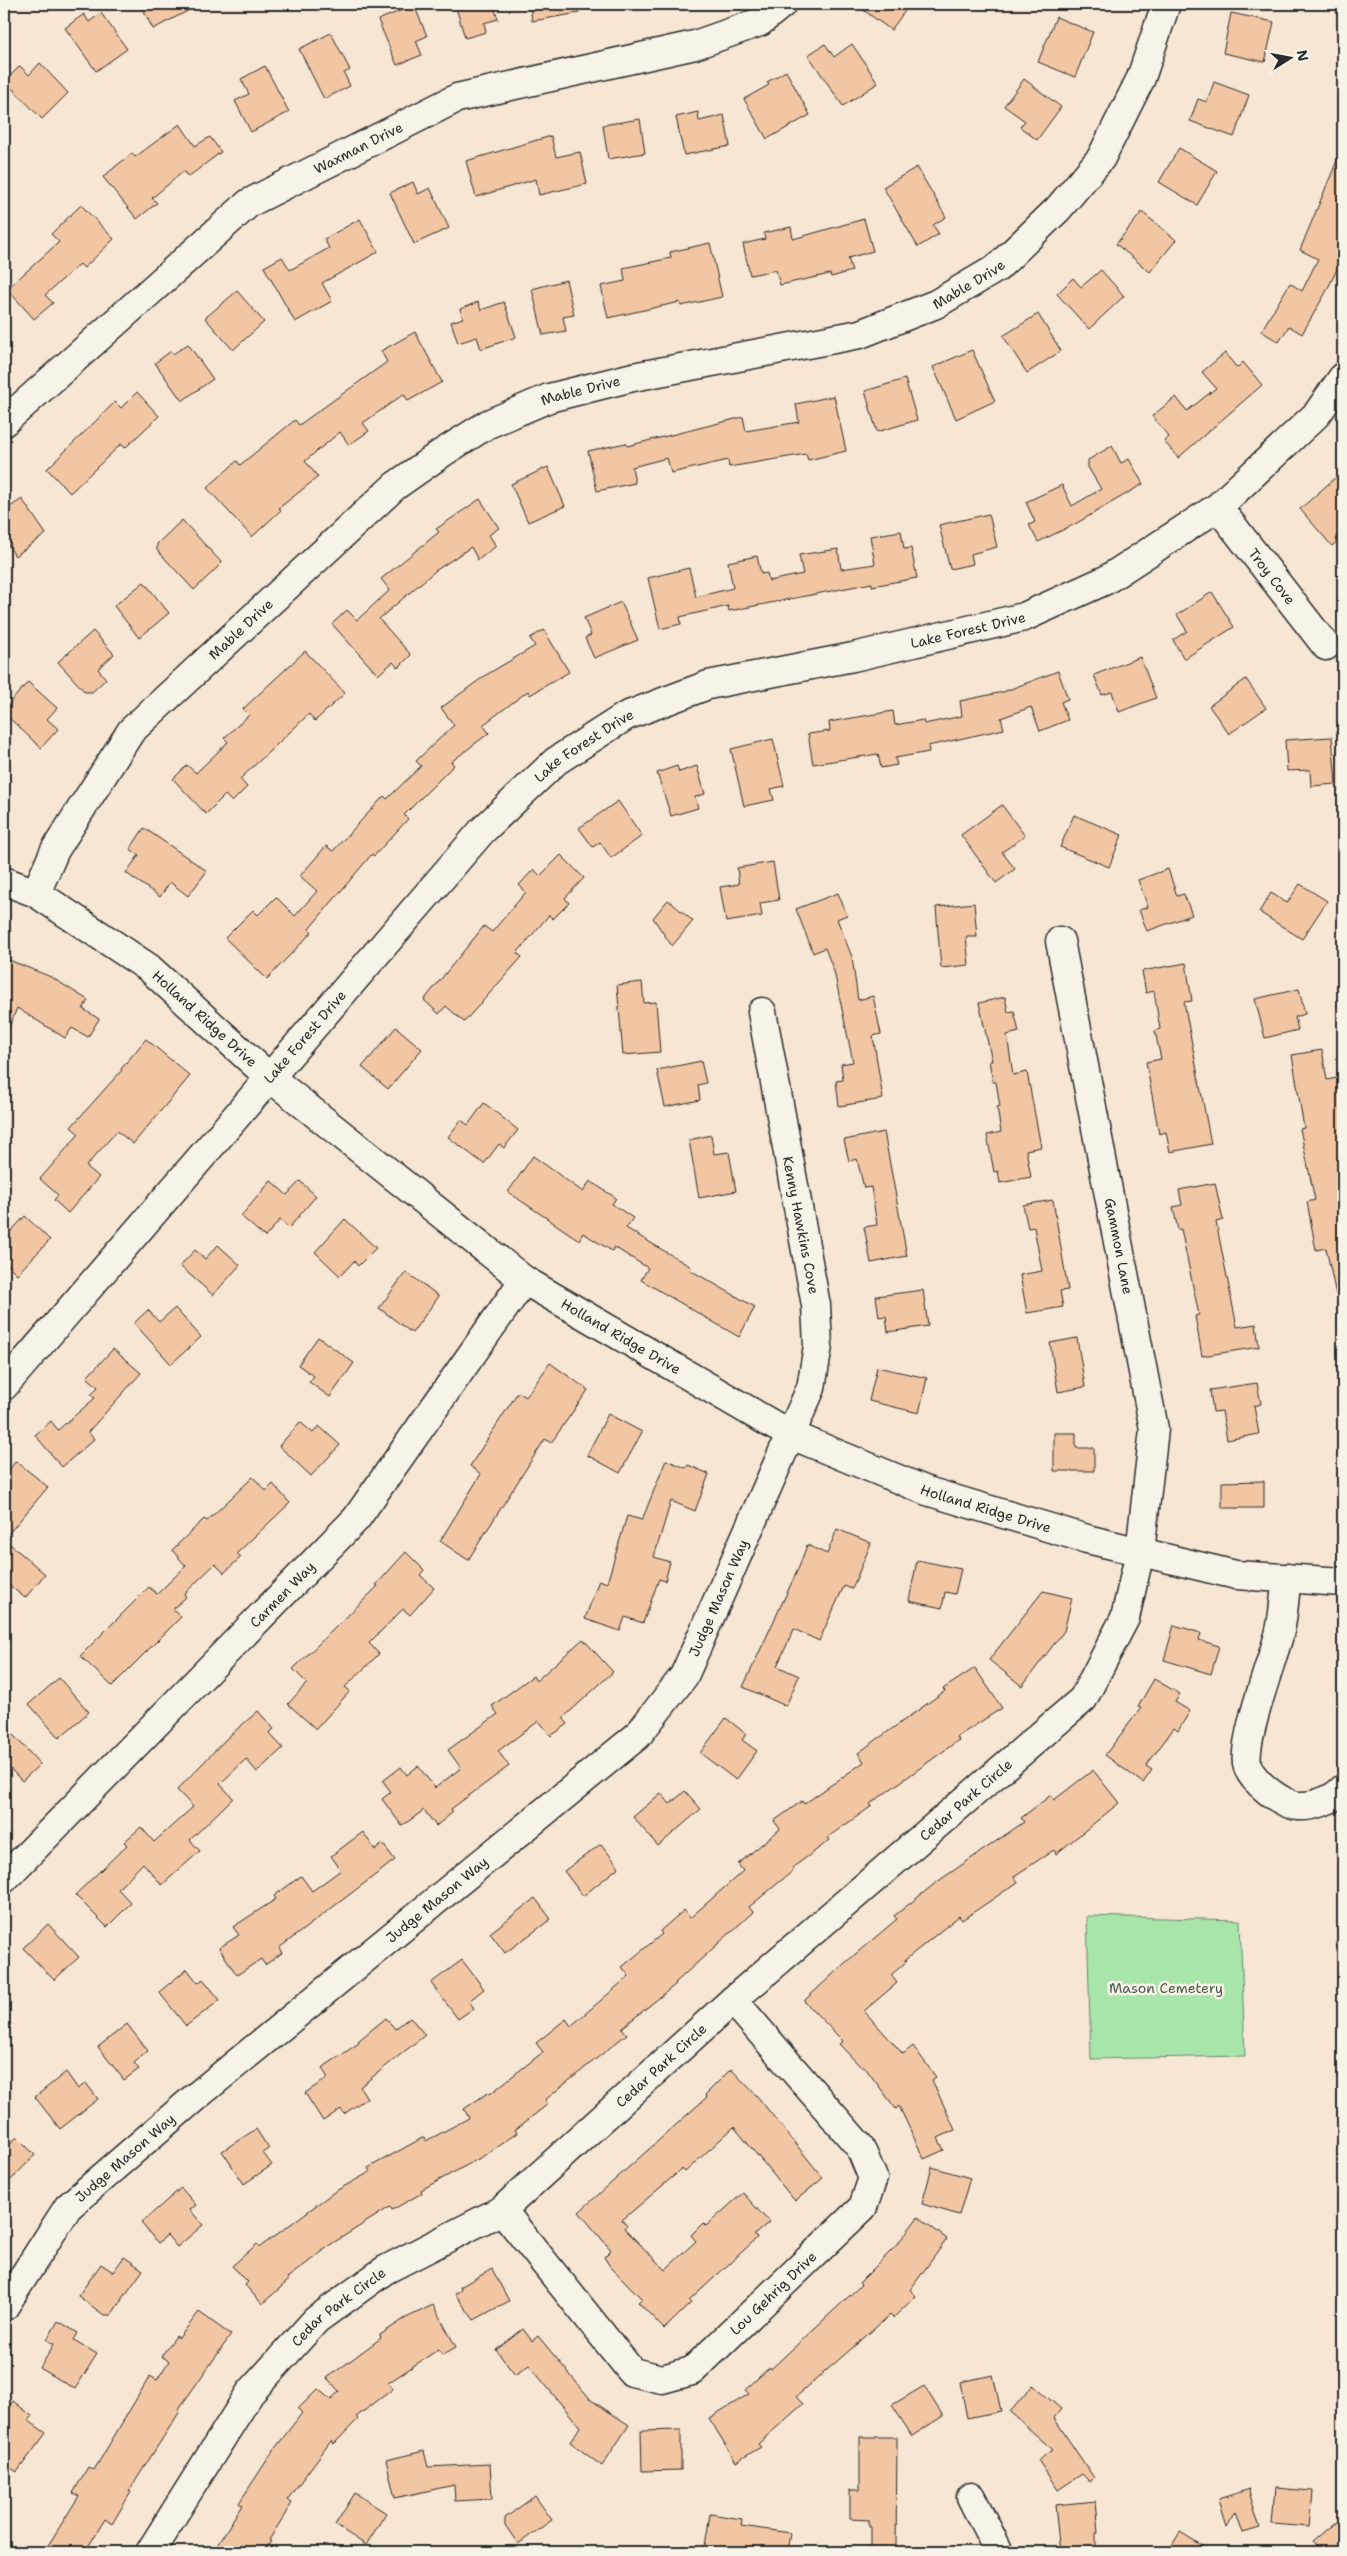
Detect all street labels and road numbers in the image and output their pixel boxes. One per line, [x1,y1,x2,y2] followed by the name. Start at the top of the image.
[311,118,406,178] street label: Waxman Drive
[929,256,1009,313] street label: Mable Drive
[538,371,622,410] street label: Mable Drive
[1245,545,1300,608] street label: Troy Cove
[205,595,277,663] street label: Mable Drive
[909,608,1027,652] street label: Lake Forest Drive
[530,705,636,786] street label: Lake Forest Drive
[148,966,261,1071] street label: Holland Ridge Drive
[260,986,350,1087] street label: Lake Forest Drive
[779,1155,823,1296] street label: Kenny Hawkins Cove
[1101,1196,1137,1296] street label: Gammon Lane
[558,1294,684,1378] street label: Holland Ridge Drive
[918,1480,1053,1537] street label: Holland Ridge Drive
[685,1536,752,1659] street label: Judge Mason Way
[246,1558,319,1631] street label: Carmen Way
[916,1755,1016,1845] street label: Cedar Park Circle
[382,1853,492,1947] street label: Judge Mason Way
[612,2019,710,2111] street label: Cedar Park Circle
[71,2110,179,2206] street label: Judge Mason Way
[726,2247,820,2339] street label: Lou Gehrig Drive
[287,2263,389,2350] street label: Cedar Park Circle

